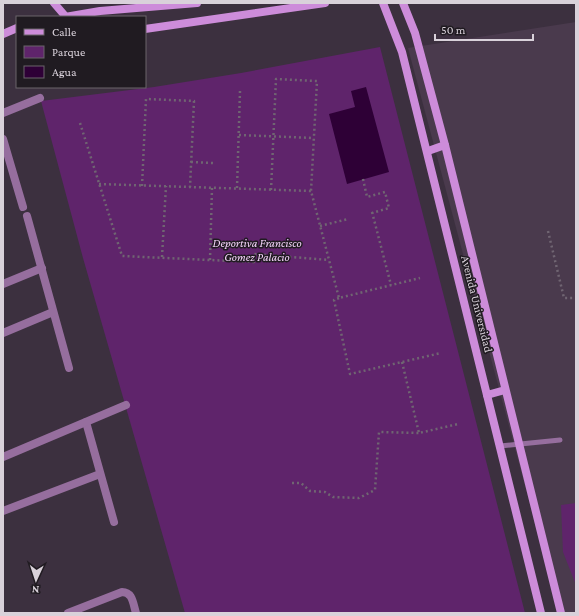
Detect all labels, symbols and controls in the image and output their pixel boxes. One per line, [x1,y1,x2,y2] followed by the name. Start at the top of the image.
[16,16,146,88] legend
[435,16,533,42] scale bar
[441,23,466,37] text: 50 m
[52,25,76,39] text: Calle
[52,45,85,59] text: Parque
[52,65,77,79] text: Agua
[212,236,302,264] park label: Deportiva Francisco Gomez Palacio
[458,254,496,355] street label: Avenida Universidad
[16,560,56,600] north arrow
[31,584,40,596] text: N

